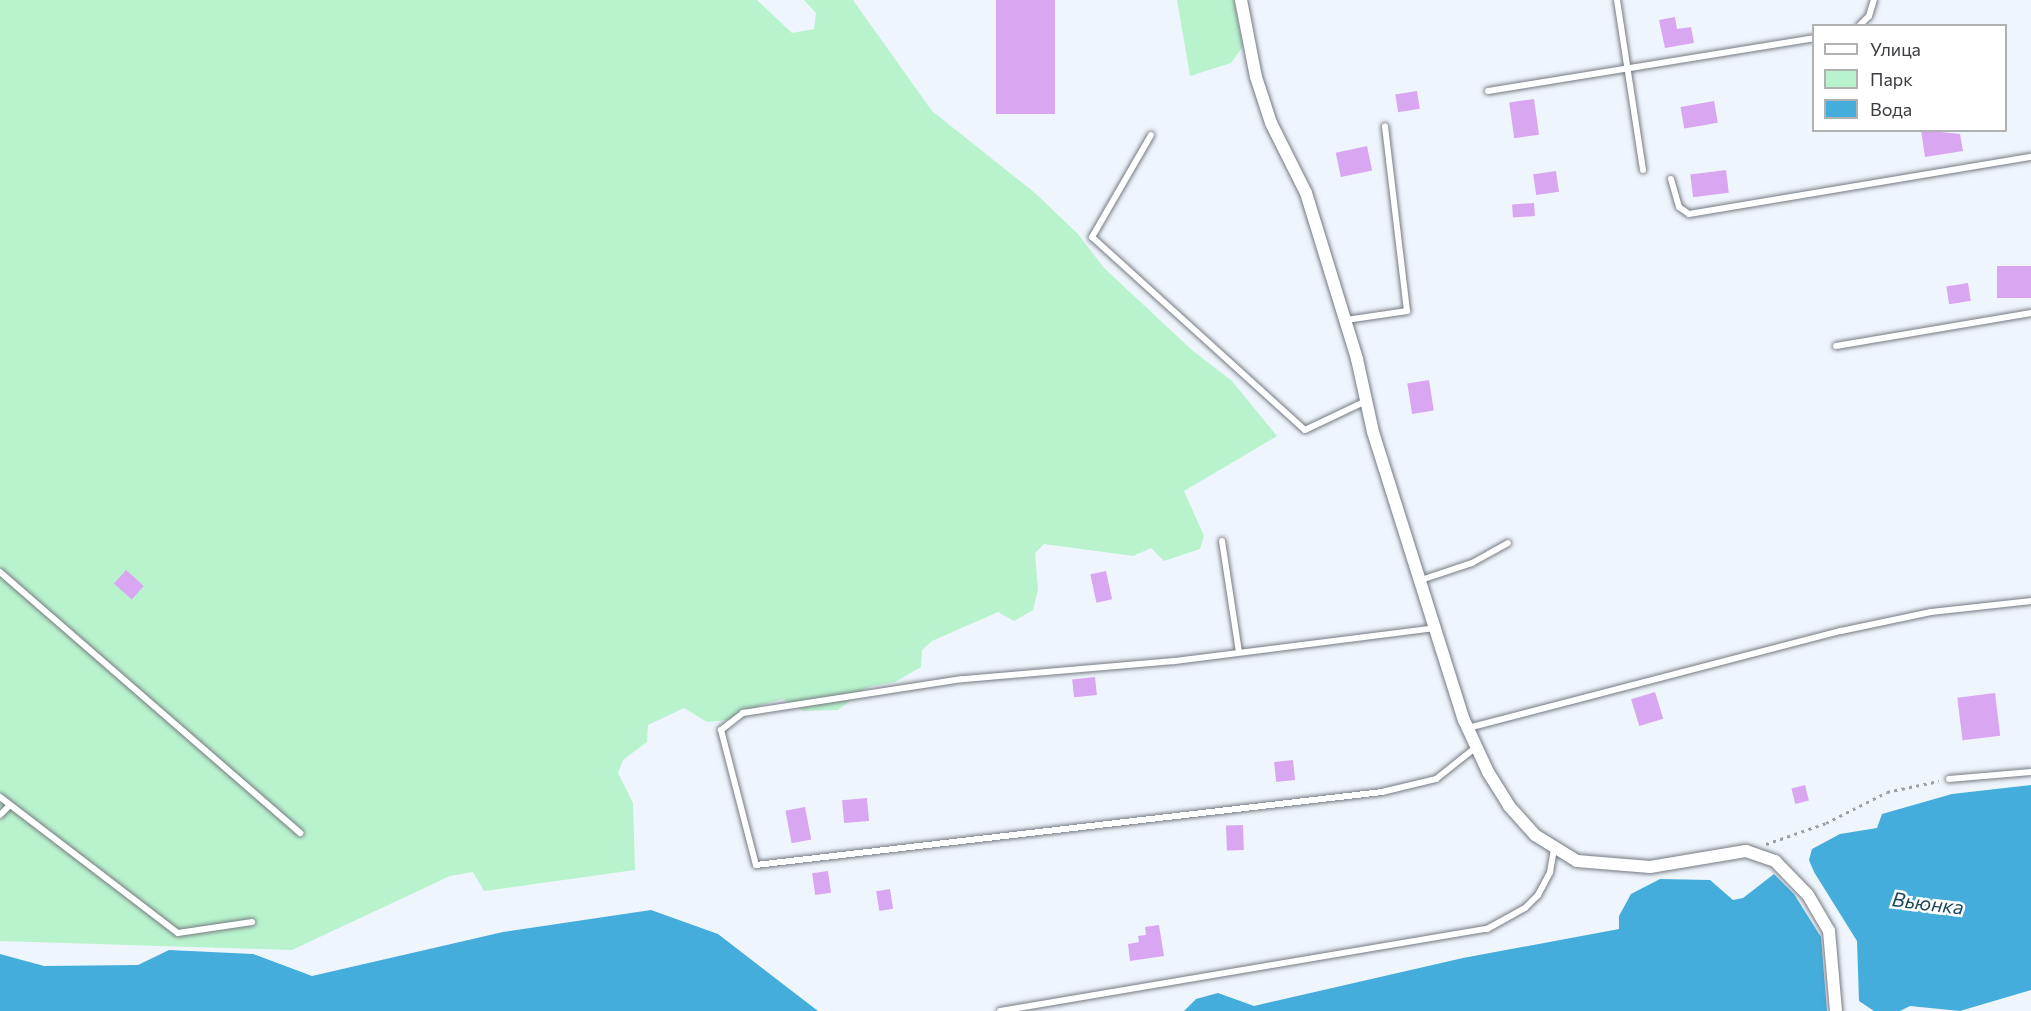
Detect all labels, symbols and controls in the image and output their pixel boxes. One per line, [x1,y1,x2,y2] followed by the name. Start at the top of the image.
[1812,24,2007,132] legend
[1870,38,1921,60] text: Улица
[1870,68,1913,90] text: Парк
[1870,98,1912,120] text: Вода
[1891,887,1965,919] water label: Вьюнка

